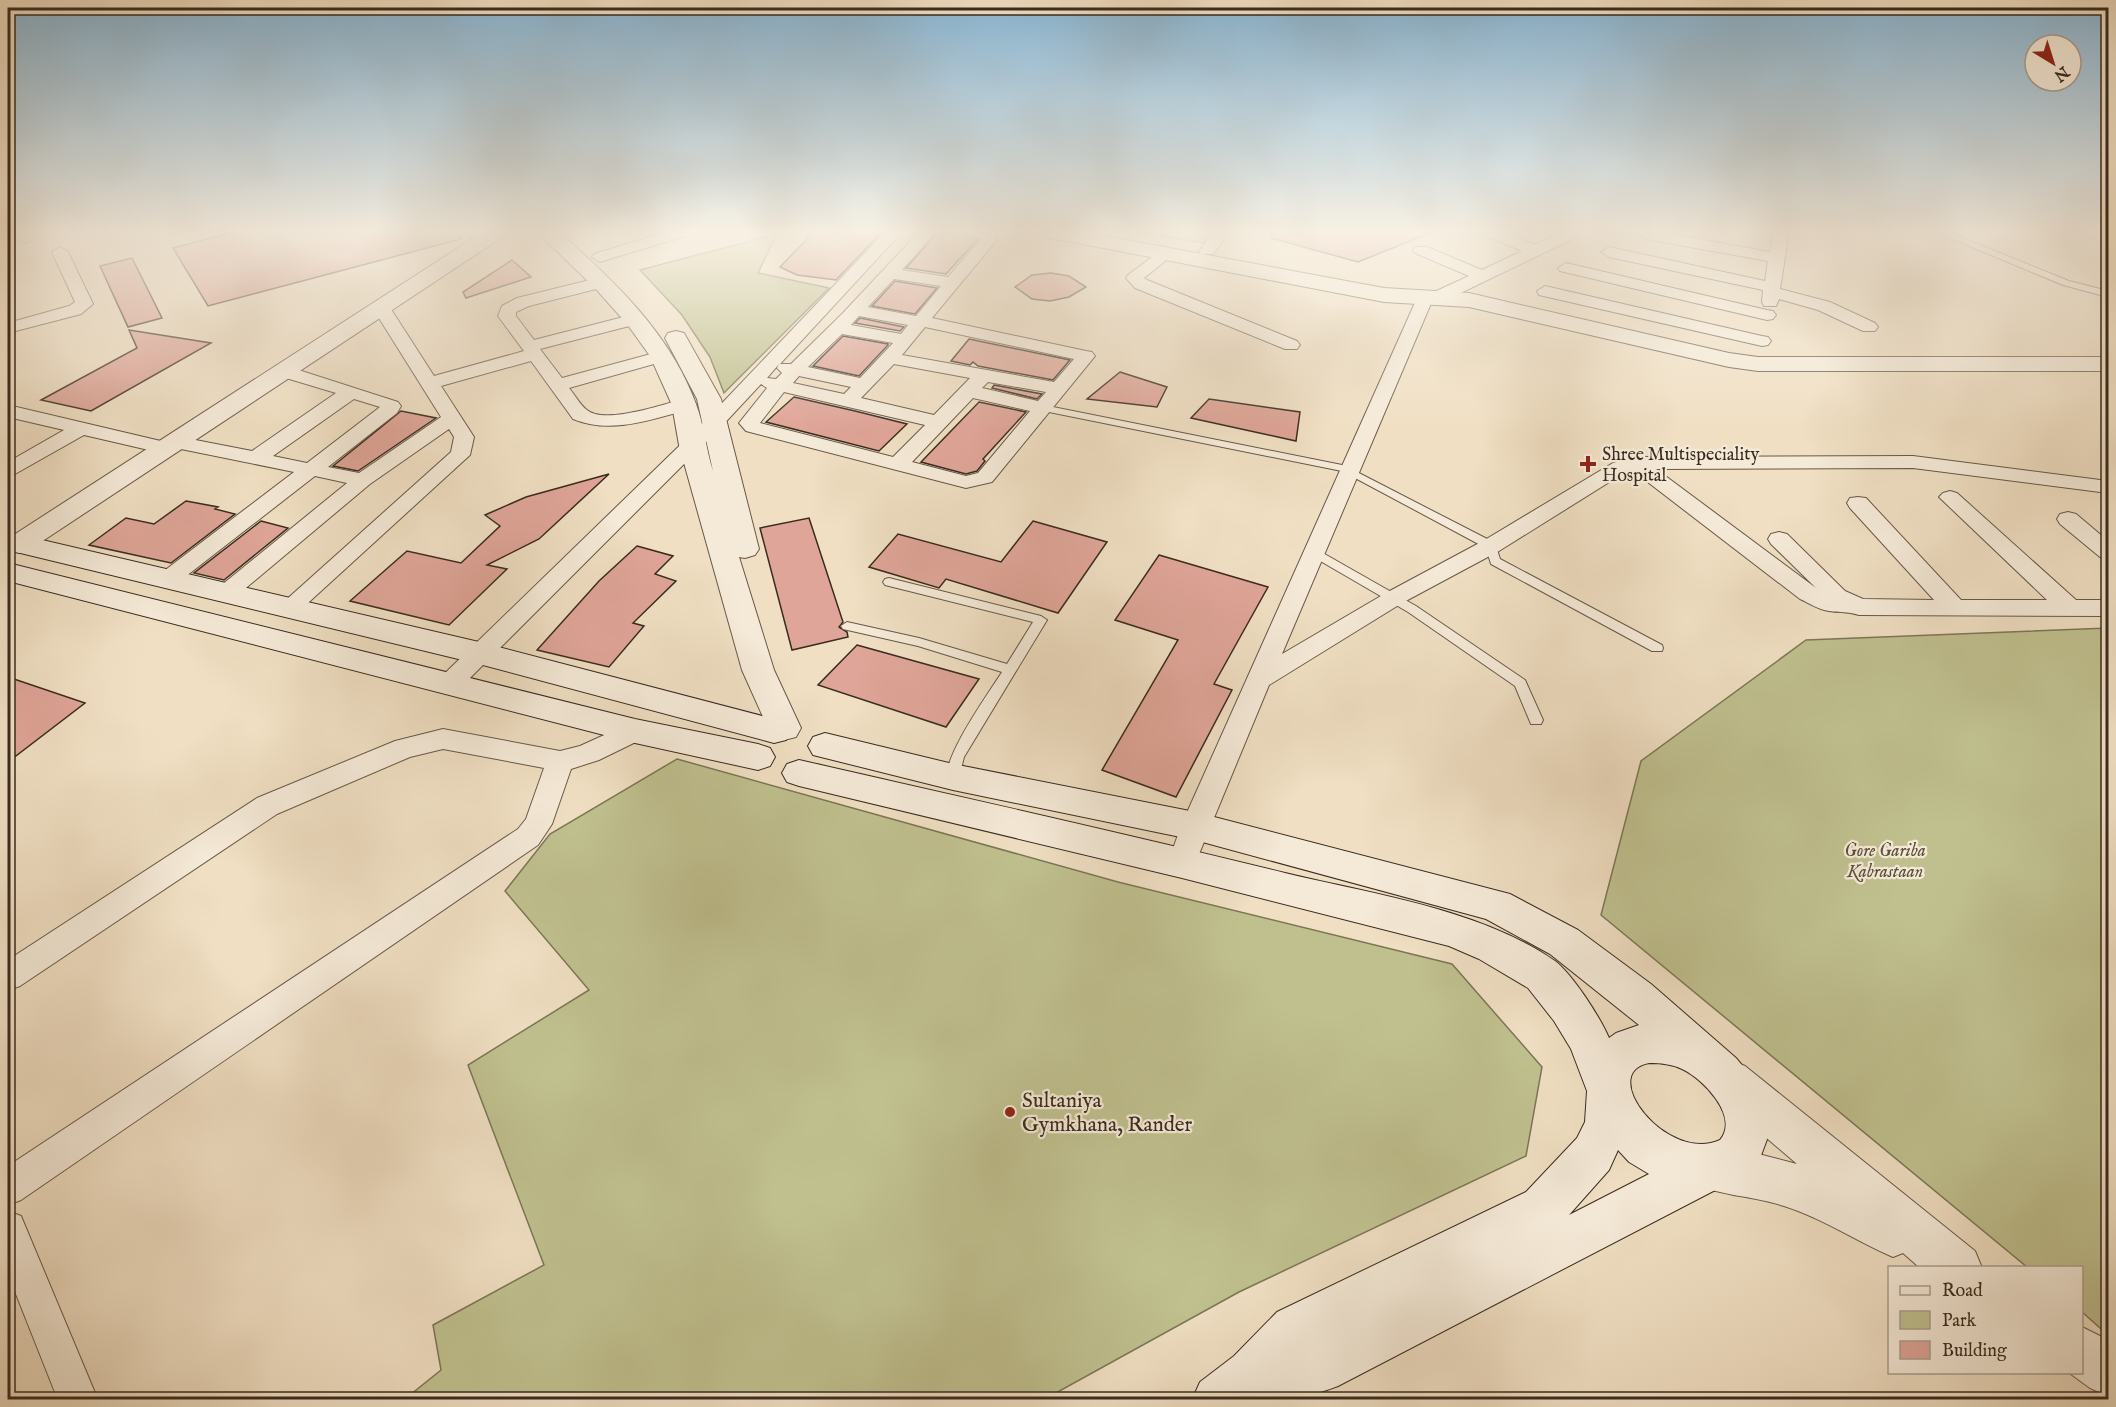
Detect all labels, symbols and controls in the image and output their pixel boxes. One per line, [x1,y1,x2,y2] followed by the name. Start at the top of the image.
[2023,33,2083,93] north arrow
[2049,60,2073,85] text: N
[1602,444,1759,488] place label: Shree Multispeciality Hospital
[1579,455,1597,473] marker: Shree Multispeciality Hospital
[1844,840,1926,884] park label: Gore Gariba Kabrastaan
[1022,1088,1192,1139] place label: Sultaniya Gymkhana, Rander
[1003,1105,1017,1119] marker: Sultaniya Gymkhana, Rander
[1888,1266,2083,1374] legend
[1942,1280,1983,1303] text: Road
[1942,1310,1977,1333] text: Park
[1942,1340,2007,1363] text: Building

